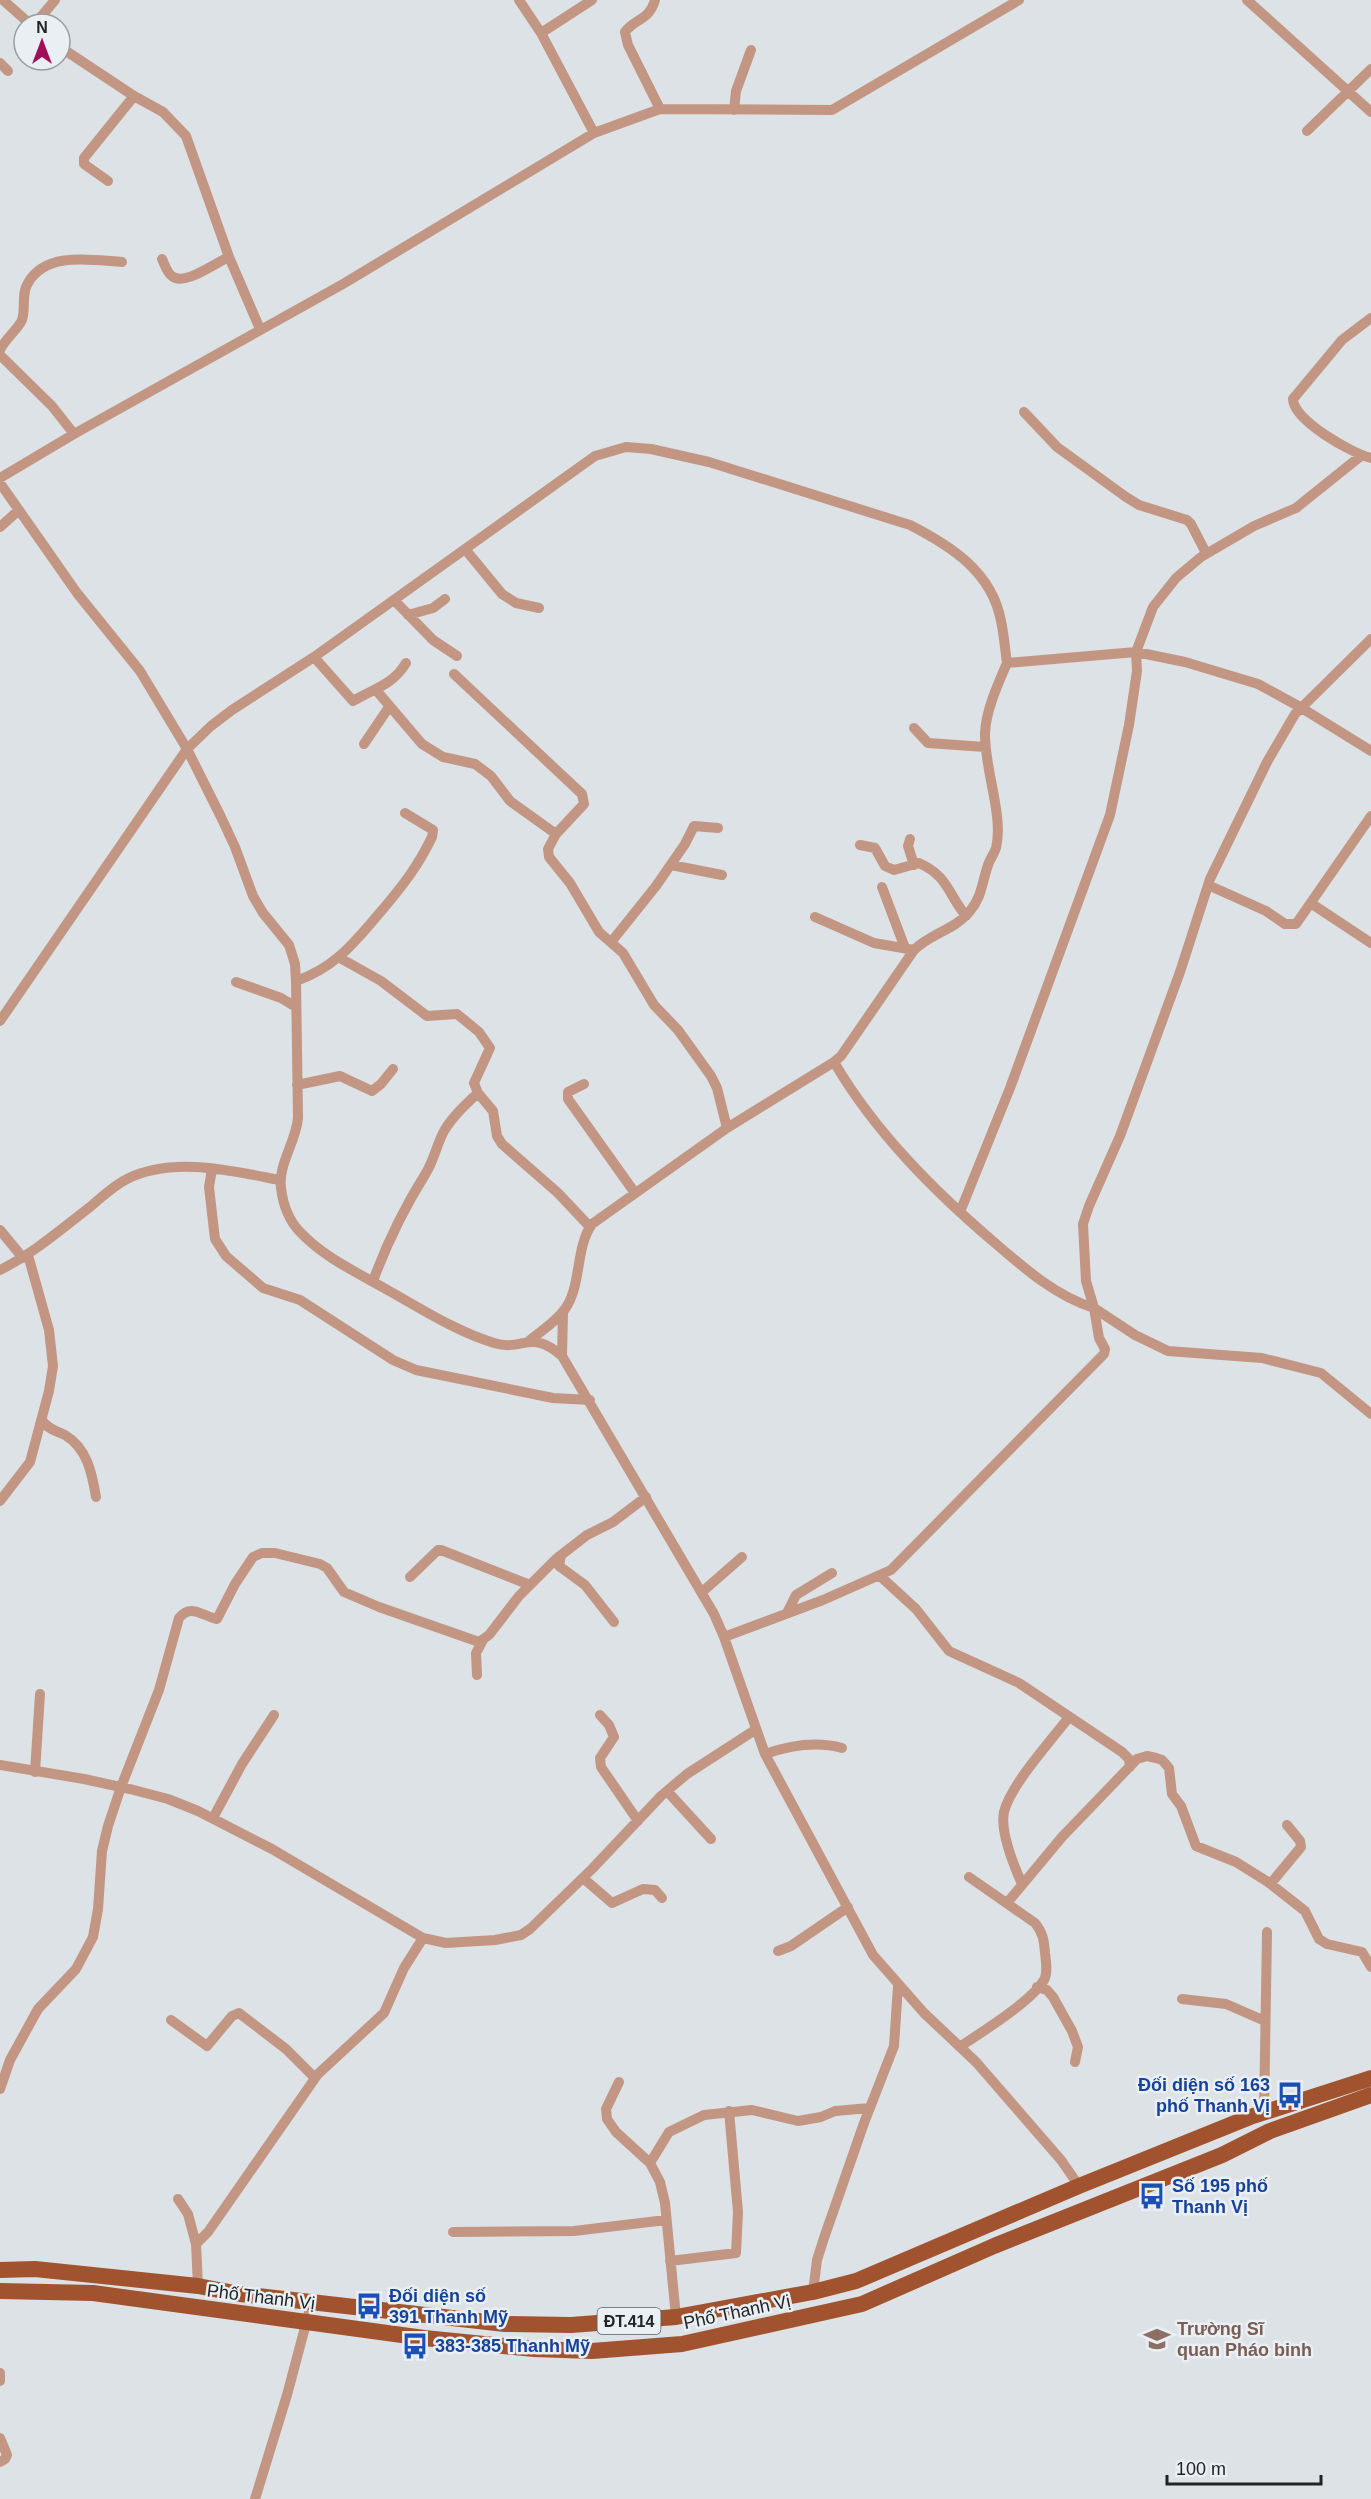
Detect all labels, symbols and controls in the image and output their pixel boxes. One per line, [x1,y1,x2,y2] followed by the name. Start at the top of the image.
[12,12,72,72] north arrow
[36,19,48,36] text: N
[1138,2075,1270,2116] place label: Đối diện số 163 phố Thanh Vị
[1275,2080,1305,2110] bus stop icon: Đối diện số 163 phố Thanh Vị
[1172,2176,1268,2217] place label: Số 195 phố Thanh Vị
[1137,2181,1167,2211] bus stop icon: Số 195 phố Thanh Vị
[206,2280,316,2314] street label: Phố Thanh Vị
[389,2286,508,2327] place label: Đối diện số 391 Thanh Mỹ
[354,2291,384,2321] bus stop icon: Đối diện số 391 Thanh Mỹ
[682,2291,792,2333] street label: Phố Thanh Vị
[598,2308,660,2334] road number: ĐT.414
[1177,2319,1312,2360] place label: Trường Sĩ quan Pháo binh
[1142,2324,1172,2354] school or university icon: Trường Sĩ quan Pháo binh
[400,2331,430,2361] bus stop icon: 383-385 Thanh Mỹ
[435,2336,590,2356] place label: 383-385 Thanh Mỹ
[1167,2448,1322,2486] scale bar
[1176,2459,1226,2479] text: 100 m

